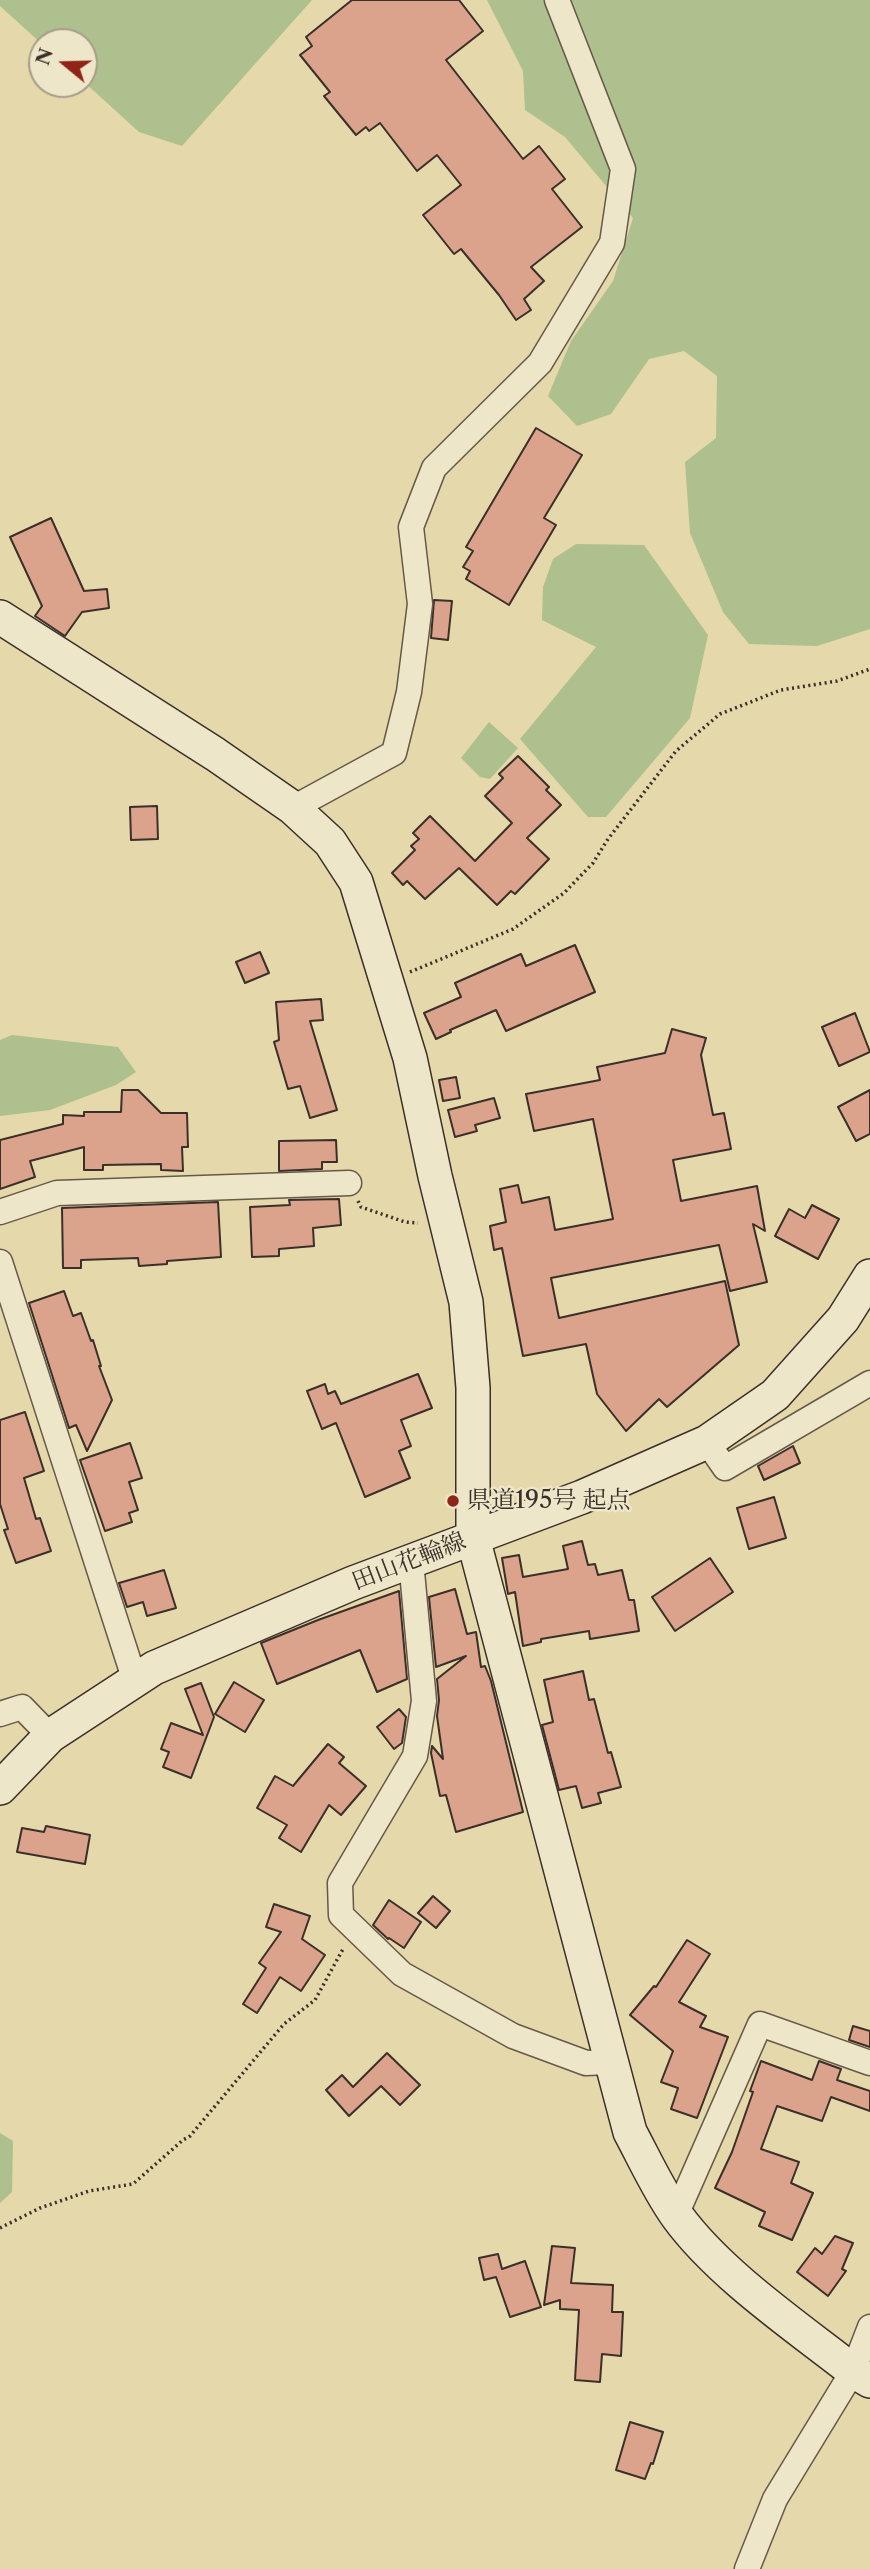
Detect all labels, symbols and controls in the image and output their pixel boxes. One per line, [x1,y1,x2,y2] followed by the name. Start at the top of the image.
[28,28,98,98] north arrow
[31,45,58,68] text: N
[467,1487,631,1515] place label: 県道195号 起点
[445,1493,461,1509] marker: 県道195号 起点
[348,1527,470,1597] street label: 田山花輪線

